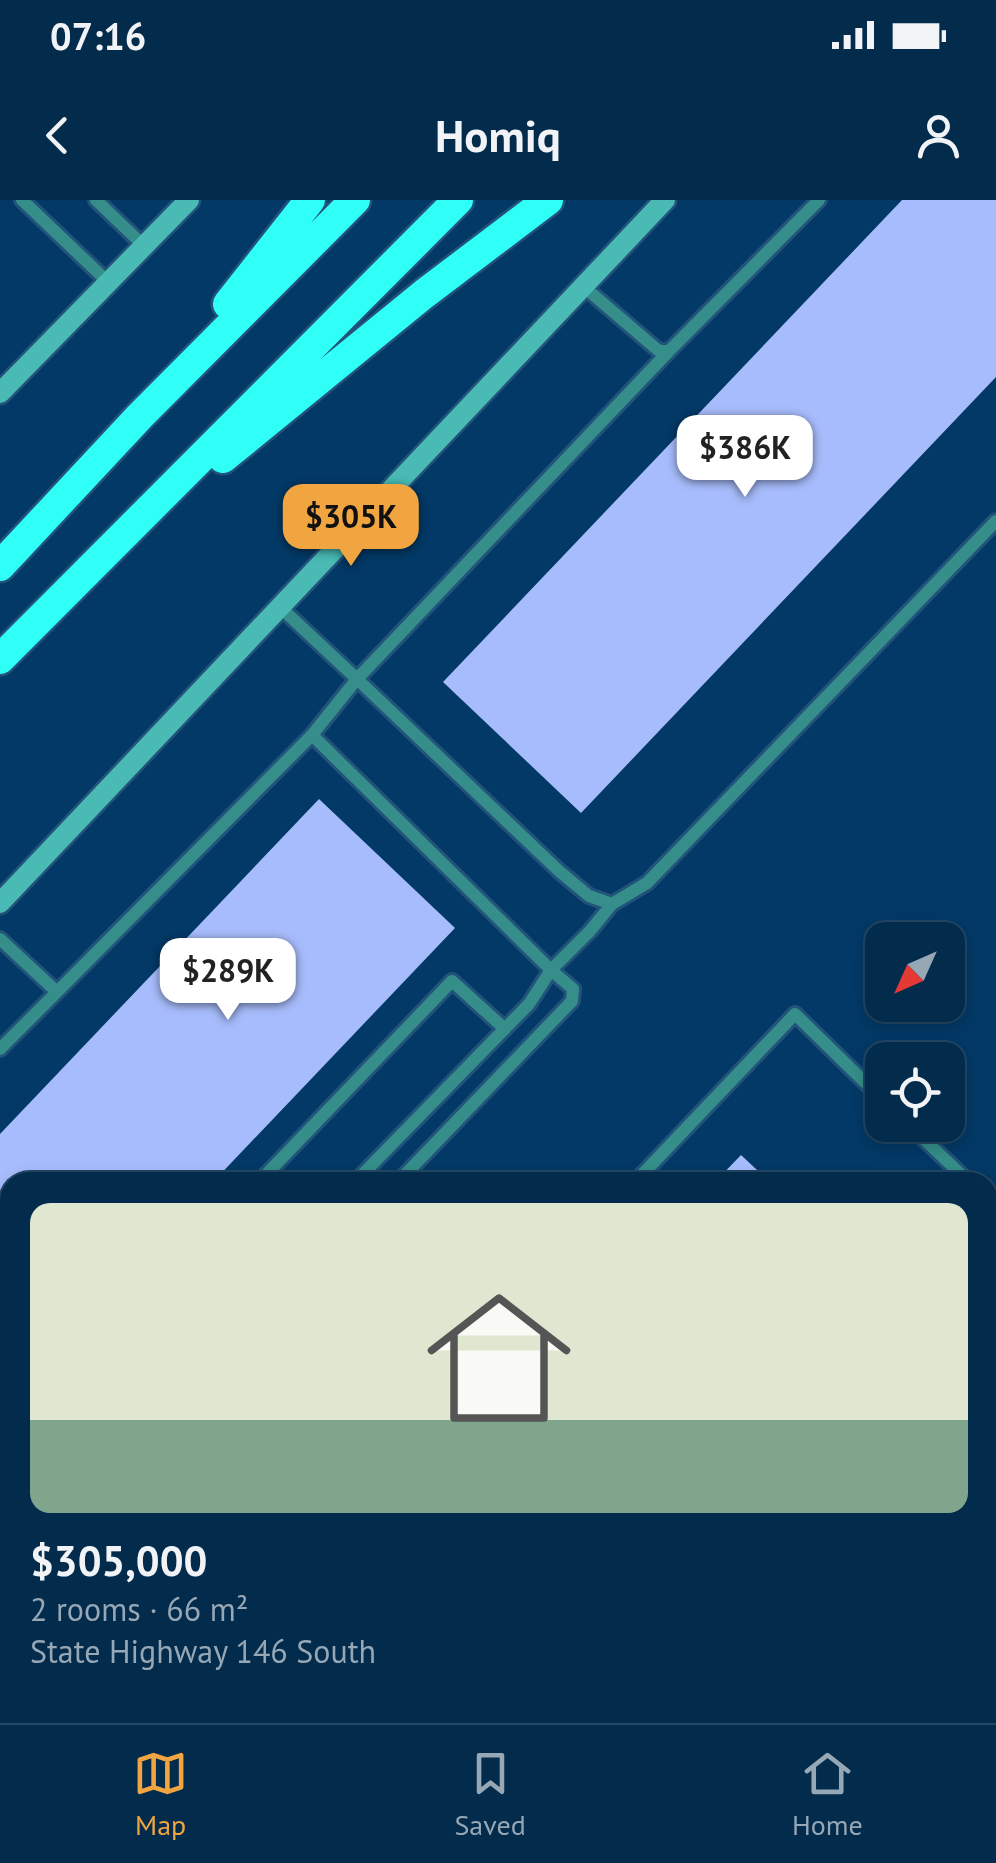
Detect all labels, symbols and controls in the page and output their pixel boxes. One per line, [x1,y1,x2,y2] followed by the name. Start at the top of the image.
[50,11,146,60] text: 07:16
[435,106,561,164] text: Homiq
[30,108,85,163] icon: back
[911,108,966,163] icon: person
[675,415,815,500] pin: $386K
[699,426,791,468] text: $386K
[281,484,421,569] pin: $305K
[305,495,397,537] text: $305K
[865,922,965,1022] north arrow
[865,922,965,1142] map controls
[158,938,298,1023] pin: $289K
[182,949,274,991] text: $289K
[865,1042,965,1142] button: locate
[409,1268,589,1448] icon: home
[30,1533,207,1588] text: $305,000
[30,1588,248,1630] text: 2 rooms · 66 m²
[30,1630,376,1672] text: State Highway 146 South
[133,1746,188,1843] tab: Map
[454,1746,526,1843] tab: Saved
[792,1746,863,1843] tab: Home

